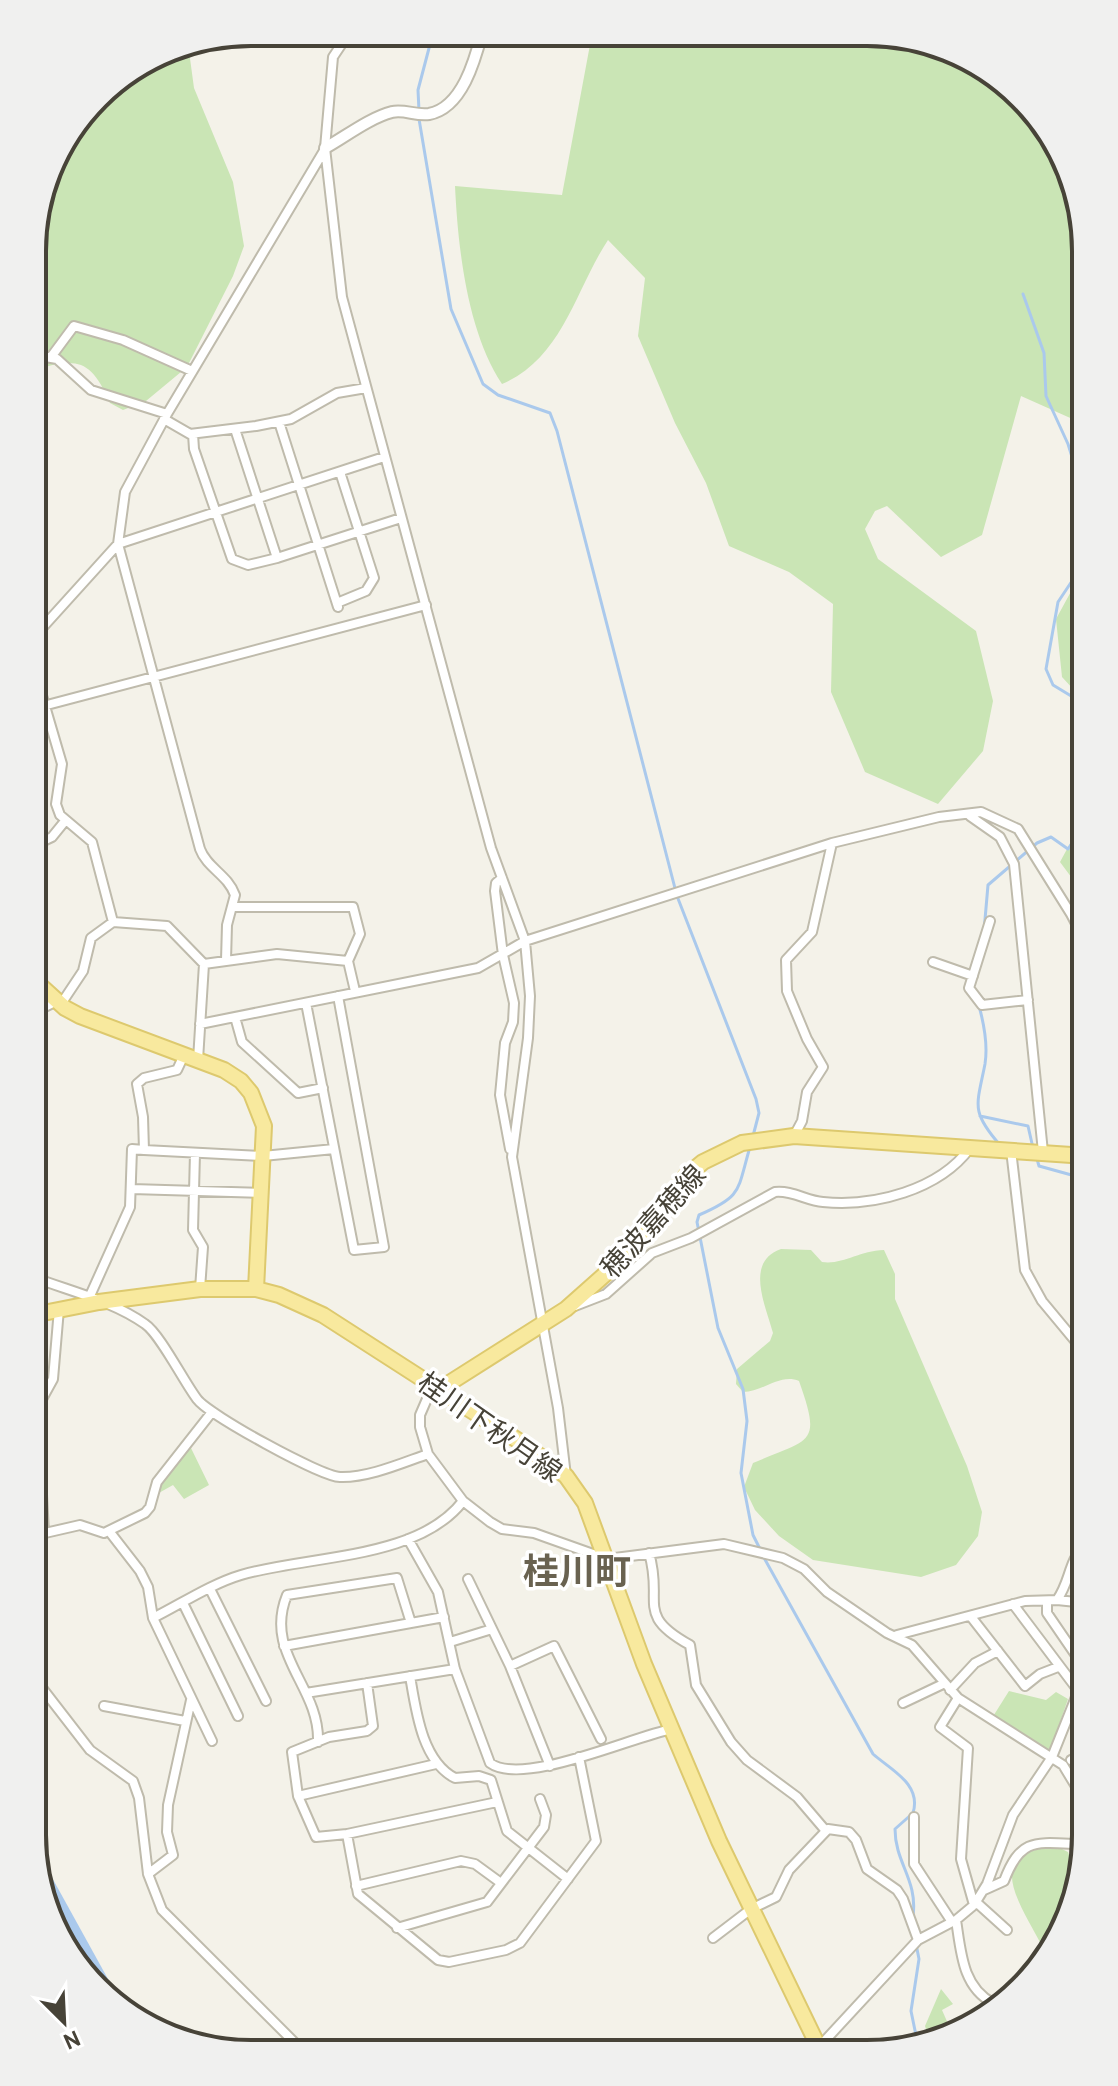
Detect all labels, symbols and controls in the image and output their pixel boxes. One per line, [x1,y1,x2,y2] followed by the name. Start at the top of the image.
[595,1159,715,1287] street label: 穂波嘉穂線
[409,1367,567,1492] street label: 桂川下秋月線
[523,1552,631,1598] district label: 桂川町
[24,1982,104,2062] north arrow
[58,2022,84,2054] text: N

